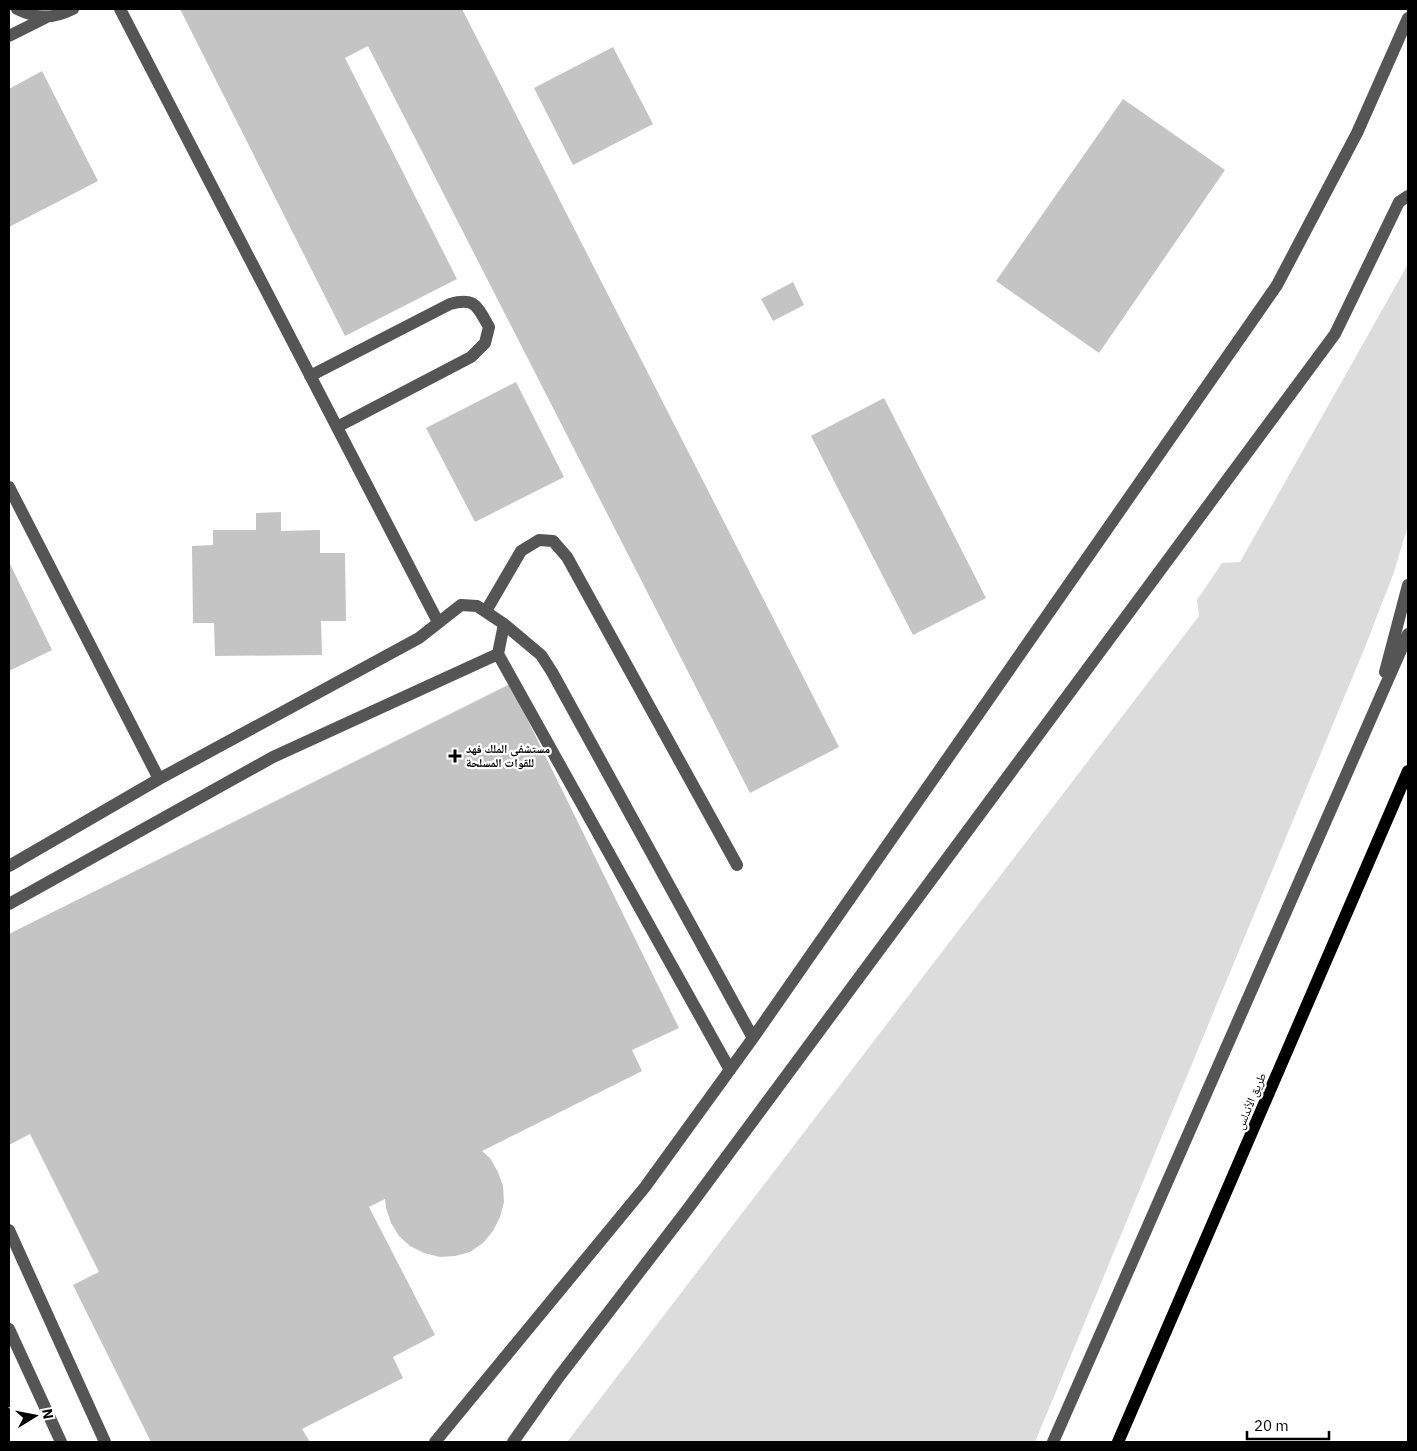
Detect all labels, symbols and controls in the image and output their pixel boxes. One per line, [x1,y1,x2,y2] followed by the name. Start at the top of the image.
[466,741,550,770] place label: مستشفى الملك فهد للقوات المسلحة
[448,749,462,763] marker: مستشفى الملك فهد للقوات المسلحة
[1232,1070,1269,1132] street label: طريق الأندلس
[10,1391,60,1441] north arrow
[38,1407,58,1420] text: N
[1247,1408,1330,1440] scale bar
[1254,1416,1289,1435] text: 20 m

